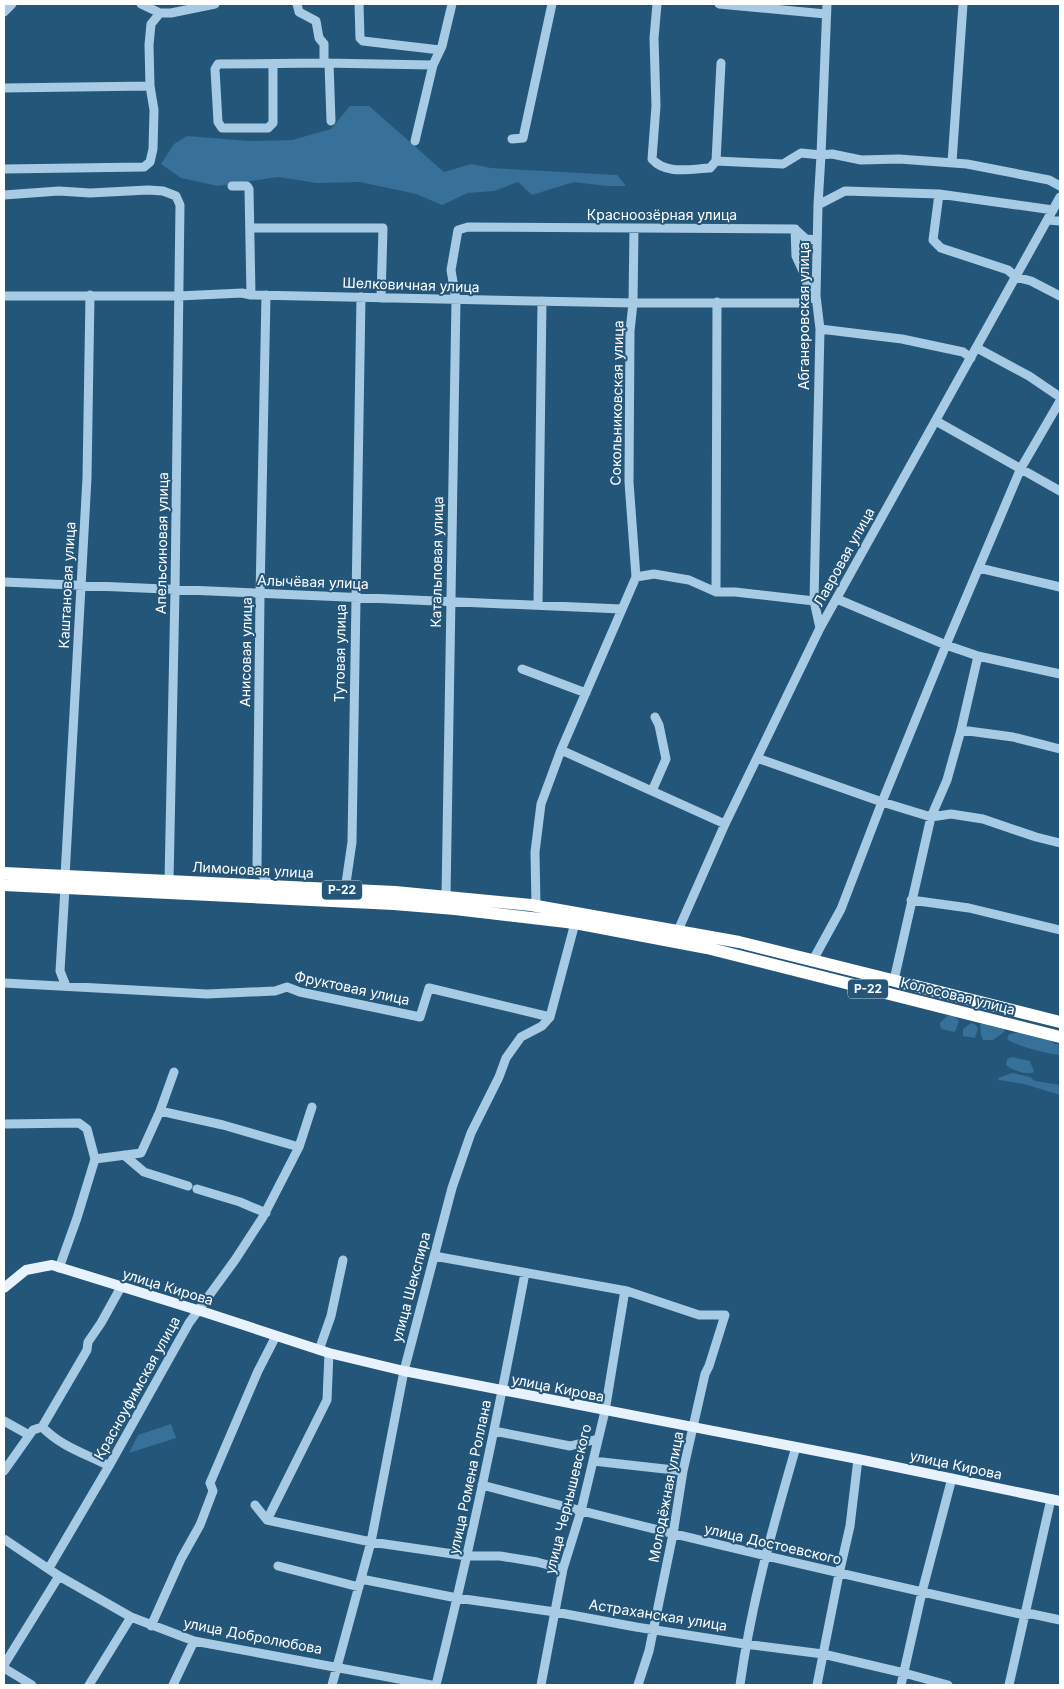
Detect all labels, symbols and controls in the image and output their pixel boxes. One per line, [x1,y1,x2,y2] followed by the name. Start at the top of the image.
[587,206,737,223] street label: Красноозёрная улица
[795,242,812,390] street label: Абганеровская улица
[342,274,480,295] street label: Шелковичная улица
[607,320,626,486] street label: Сокольниковская улица
[152,472,171,614] street label: Апельсиновая улица
[427,496,446,628] street label: Катальповая улица
[809,504,878,609] street label: Лавровая улица
[55,521,78,649] street label: Каштановая улица
[257,571,369,592] street label: Алычёвая улица
[236,597,255,707] street label: Анисовая улица
[330,604,349,702] street label: Тутовая улица
[192,858,314,881] street label: Лимоновая улица
[322,880,362,900] road number: Р-22
[293,967,411,1008] street label: Фруктовая улица
[899,973,1017,1018] street label: Колосовая улица
[848,980,888,999] road number: Р-22
[388,1230,433,1344] street label: улица Шекспира
[121,1265,216,1308] street label: улица Кирова
[90,1313,183,1463] street label: Красноуфимская улица
[510,1370,606,1405] street label: улица Кирова
[445,1398,494,1556] street label: улица Ромена Роллана
[541,1422,594,1576] street label: улица Чернышевского
[644,1430,687,1564] street label: Молодёжная улица
[908,1446,1004,1483] street label: улица Кирова
[703,1519,843,1568] street label: улица Достоевского
[588,1595,728,1634] street label: Астраханская улица
[182,1614,324,1657] street label: улица Добролюбова

